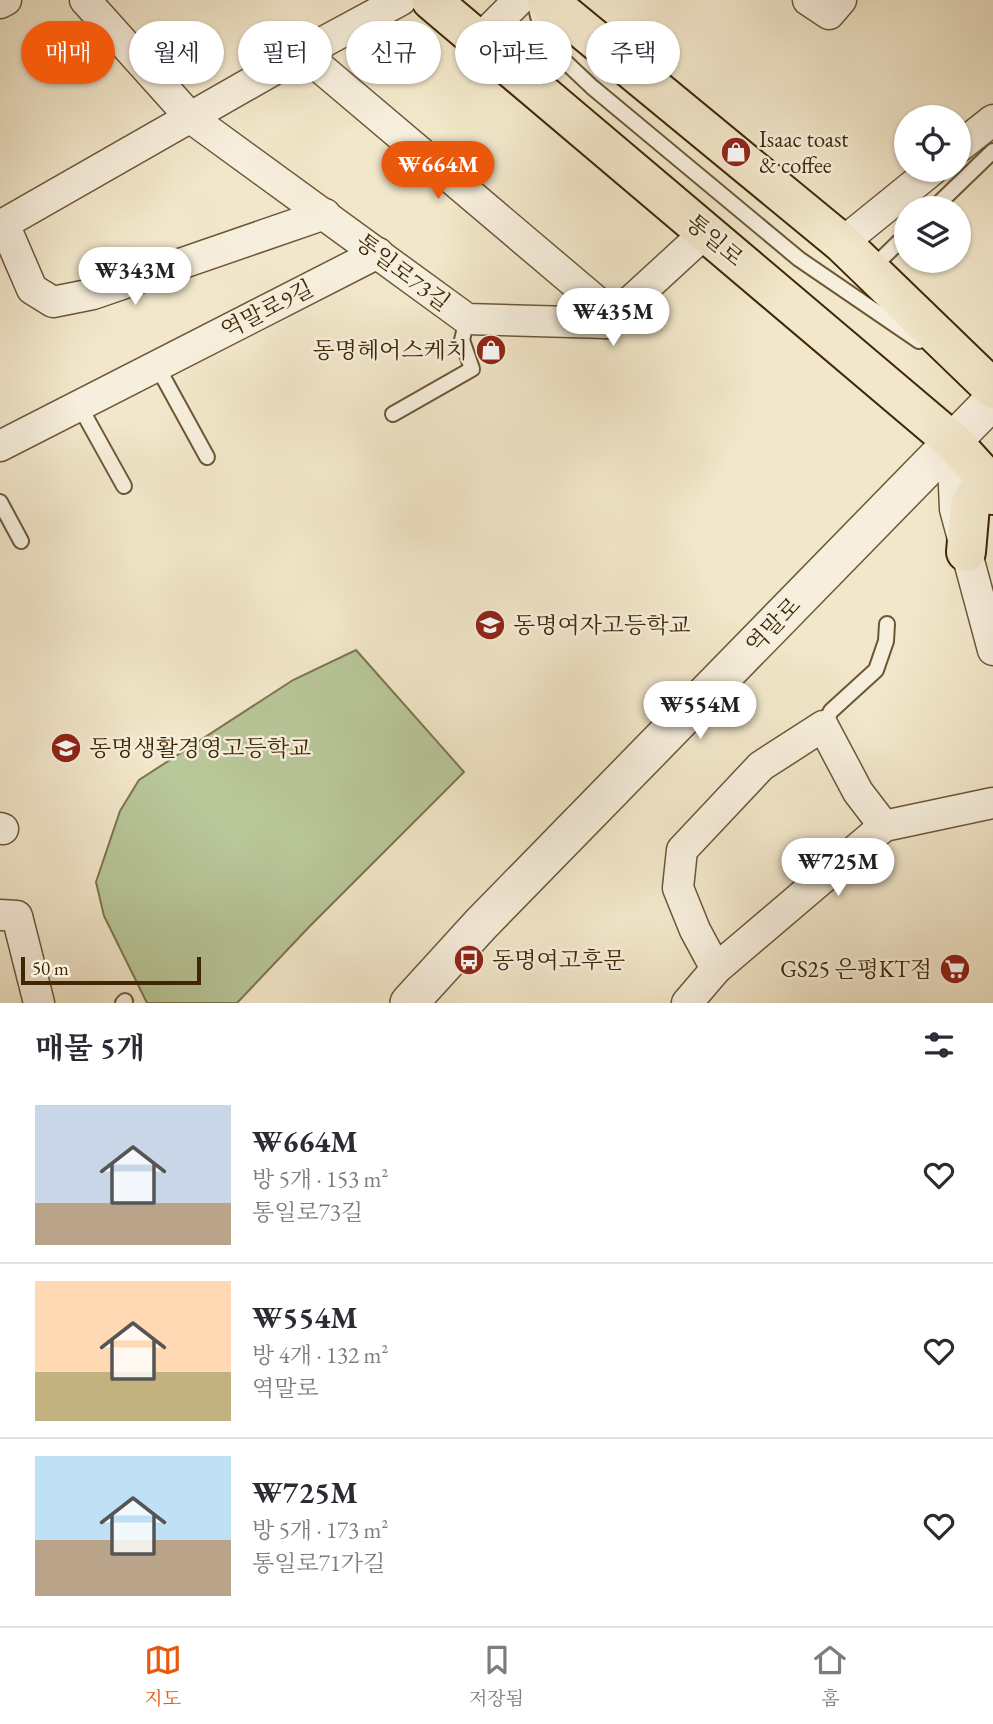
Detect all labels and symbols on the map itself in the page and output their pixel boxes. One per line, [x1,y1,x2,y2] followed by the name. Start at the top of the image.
[759,124,849,180] place label: Isaac toast & coffee
[719,135,753,169] shop icon: Isaac toast & coffee
[389,142,487,201] pin: ₩664M
[680,207,750,273] street label: 통일로
[350,227,456,317] street label: 통일로73길
[86,247,184,307] pin: ₩343M
[216,273,318,345] street label: 역말로9길
[564,288,662,348] pin: ₩435M
[474,333,508,367] shop icon: 동명헤어스케치
[312,335,468,365] place label: 동명헤어스케치
[739,591,807,659] street label: 역말로
[473,608,507,642] school or university icon: 동명여자고등학교
[513,610,691,640] place label: 동명여자고등학교
[651,682,749,741] pin: ₩554M
[49,731,83,765] school or university icon: 동명생활경영고등학교
[89,733,311,763] place label: 동명생활경영고등학교
[789,838,887,898] pin: ₩725M
[452,943,486,977] bus stop icon: 동명여고후문
[492,945,625,975] place label: 동명여고후문
[938,952,972,986] supermarket icon: GS25 은평KT점
[21,954,201,986] scale bar
[780,954,932,984] place label: GS25 은평KT점

